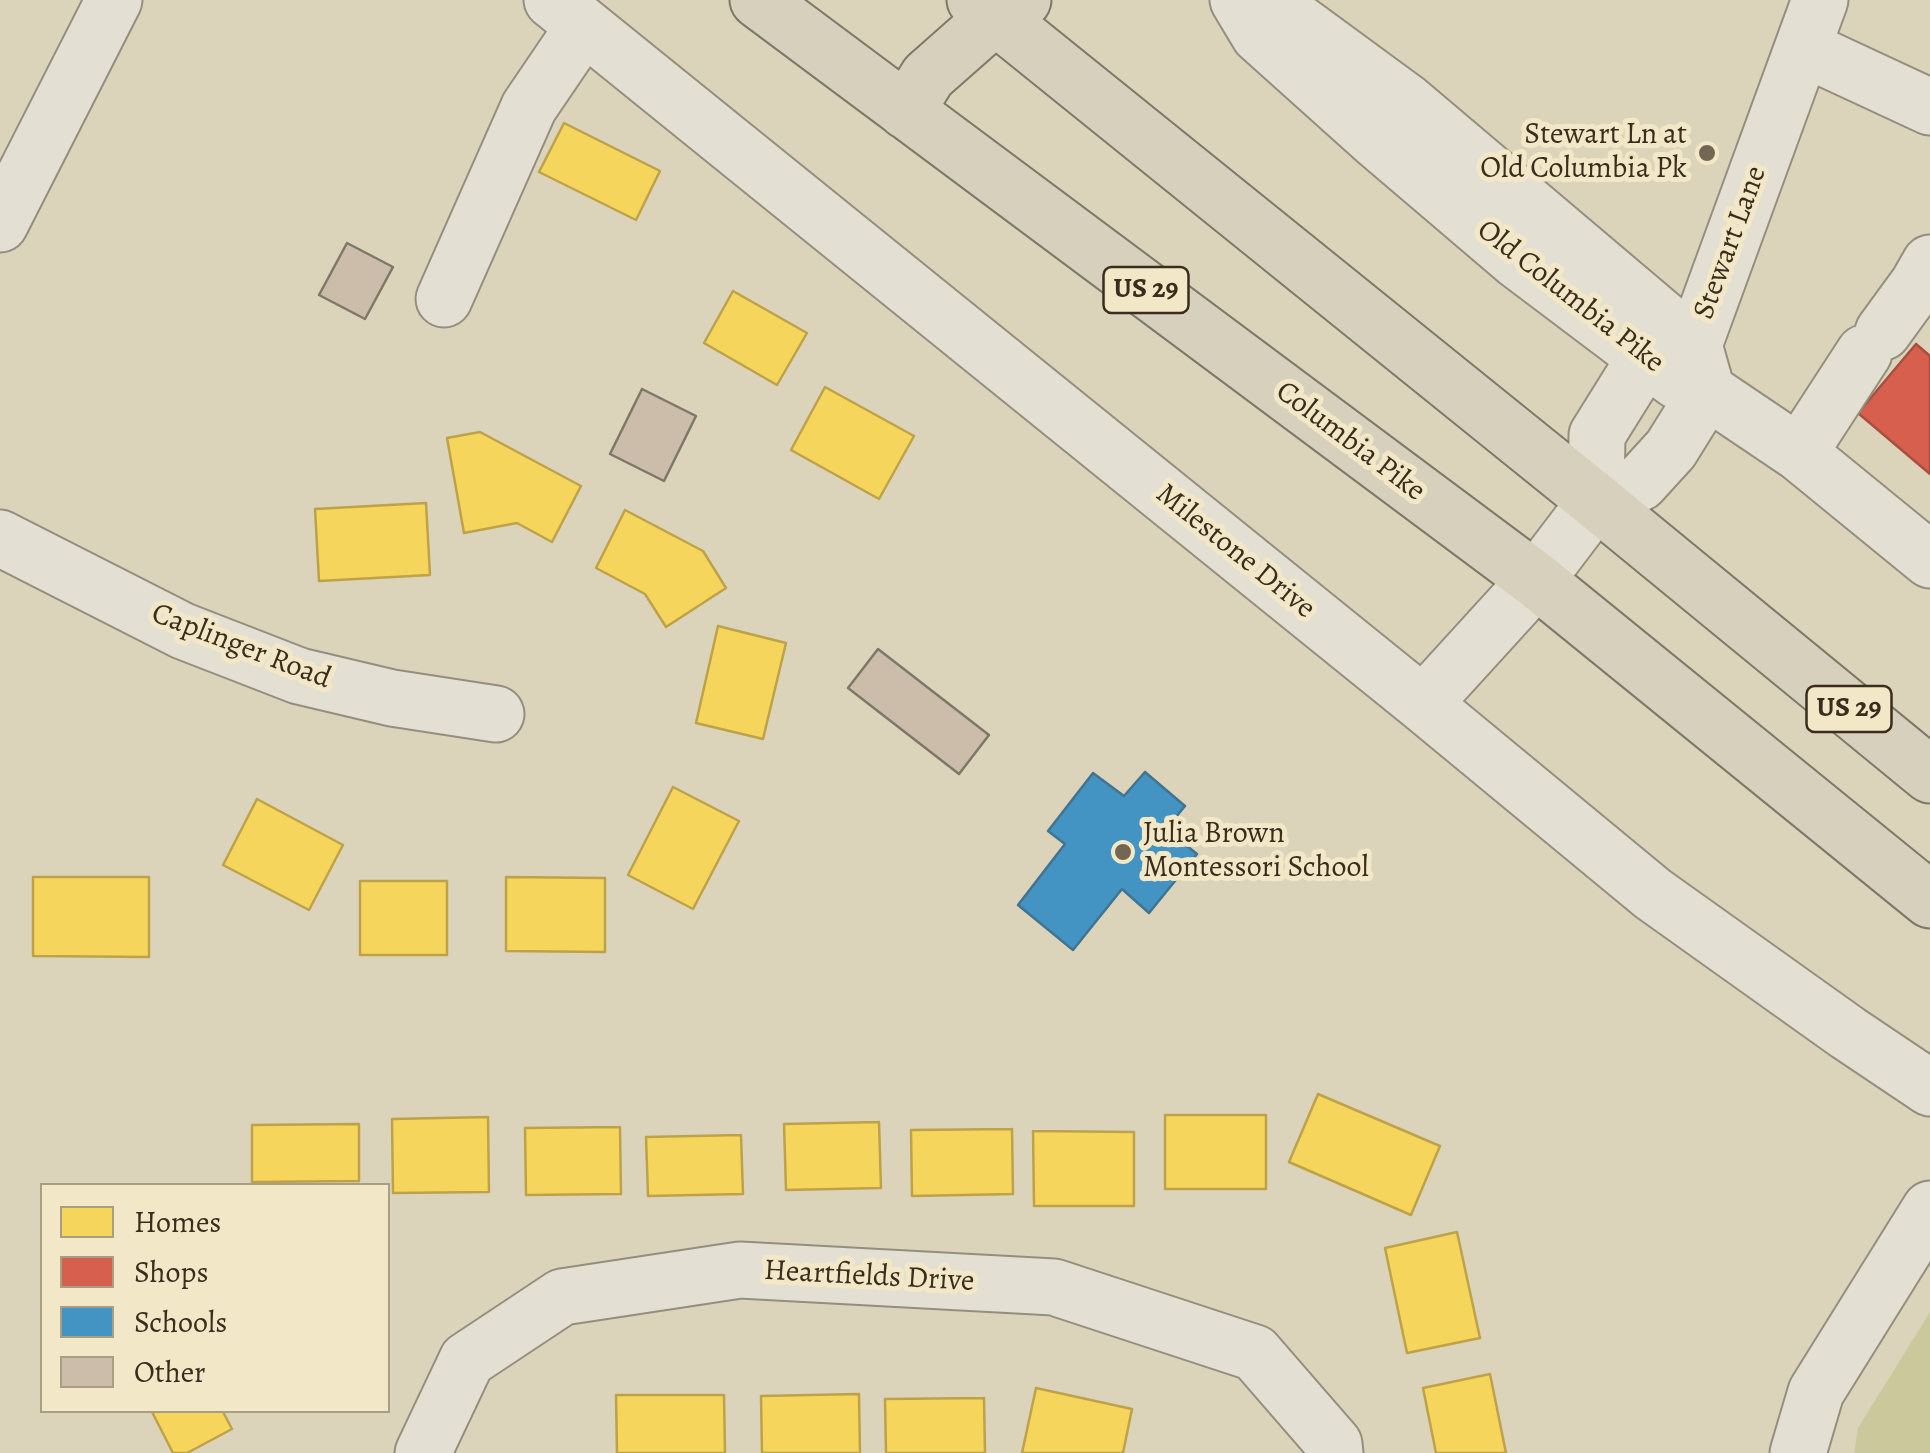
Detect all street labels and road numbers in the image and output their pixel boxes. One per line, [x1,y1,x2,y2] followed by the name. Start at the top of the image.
[1687,162,1775,324] street label: Stewart Lane
[1469,213,1671,381] street label: Old Columbia Pike
[1104,267,1188,313] road number: US 29
[1268,374,1432,510] street label: Columbia Pike
[1148,477,1322,627] street label: Milestone Drive
[146,596,336,698] street label: Caplinger Road
[1806,686,1892,732] road number: US 29
[763,1254,975,1300] street label: Heartfields Drive

